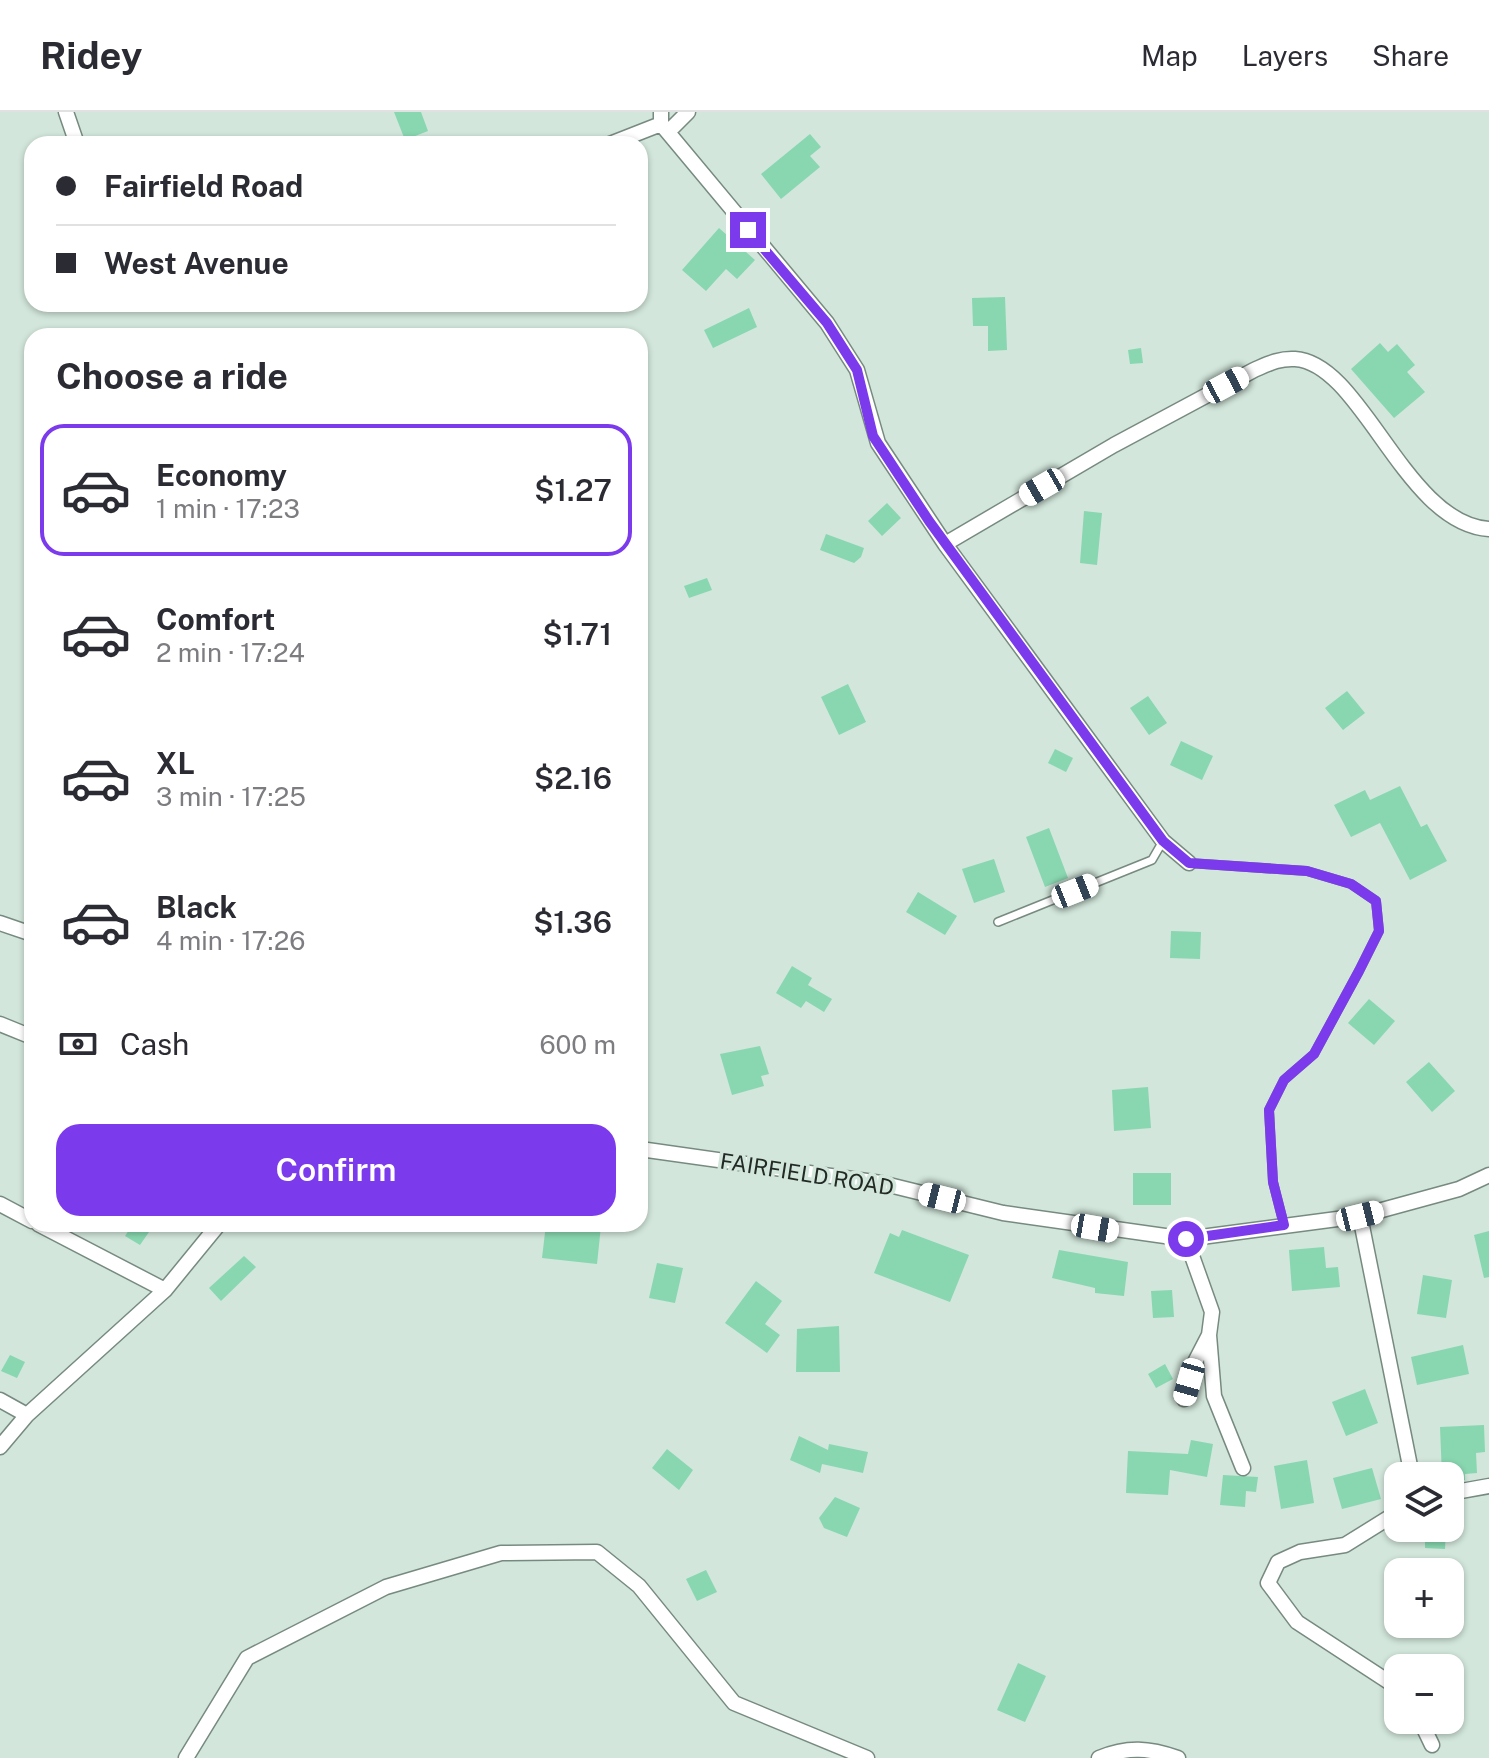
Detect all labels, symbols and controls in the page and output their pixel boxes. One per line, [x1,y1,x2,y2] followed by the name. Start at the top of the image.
[40,33,142,78] text: Ridey
[1141,39,1198,72] text: Map
[1242,39,1328,72] text: Layers
[1372,39,1449,72] text: Share
[104,168,303,204] text: Fairfield Road
[730,212,766,248] route end
[104,245,289,281] text: West Avenue
[56,355,288,397] text: Choose a ride
[1199,363,1253,407] car
[60,454,132,526] icon: car
[156,457,287,493] text: Economy
[1015,465,1069,509] car
[534,472,612,508] text: $1.27
[156,493,300,524] text: 1 min · 17:23
[60,598,132,670] icon: car
[156,601,275,637] text: Comfort
[542,616,612,652] text: $1.71
[156,637,305,668] text: 2 min · 17:24
[60,742,132,814] icon: car
[156,745,195,781] text: XL
[534,760,612,796] text: $2.16
[156,781,306,812] text: 3 min · 17:25
[1048,871,1102,911] car
[60,886,132,958] icon: car
[156,889,237,925] text: Black
[533,904,612,940] text: $1.36
[156,925,305,956] text: 4 min · 17:26
[56,1022,100,1066] icon: cash
[120,1026,189,1062] text: Cash
[540,1029,616,1060] text: 600 m
[56,1124,616,1216] button: Confirm
[718,1147,896,1201] street label: FAIRFIELD ROAD
[916,1181,968,1215] car
[1334,1199,1386,1233] car
[1069,1212,1121,1244] car
[1168,1221,1204,1257] route start
[1171,1356,1207,1408] car
[1384,1462,1464,1734] map controls
[1384,1462,1464,1542] button: layers
[1384,1558,1464,1638] button: +
[1384,1654,1464,1734] button: −

